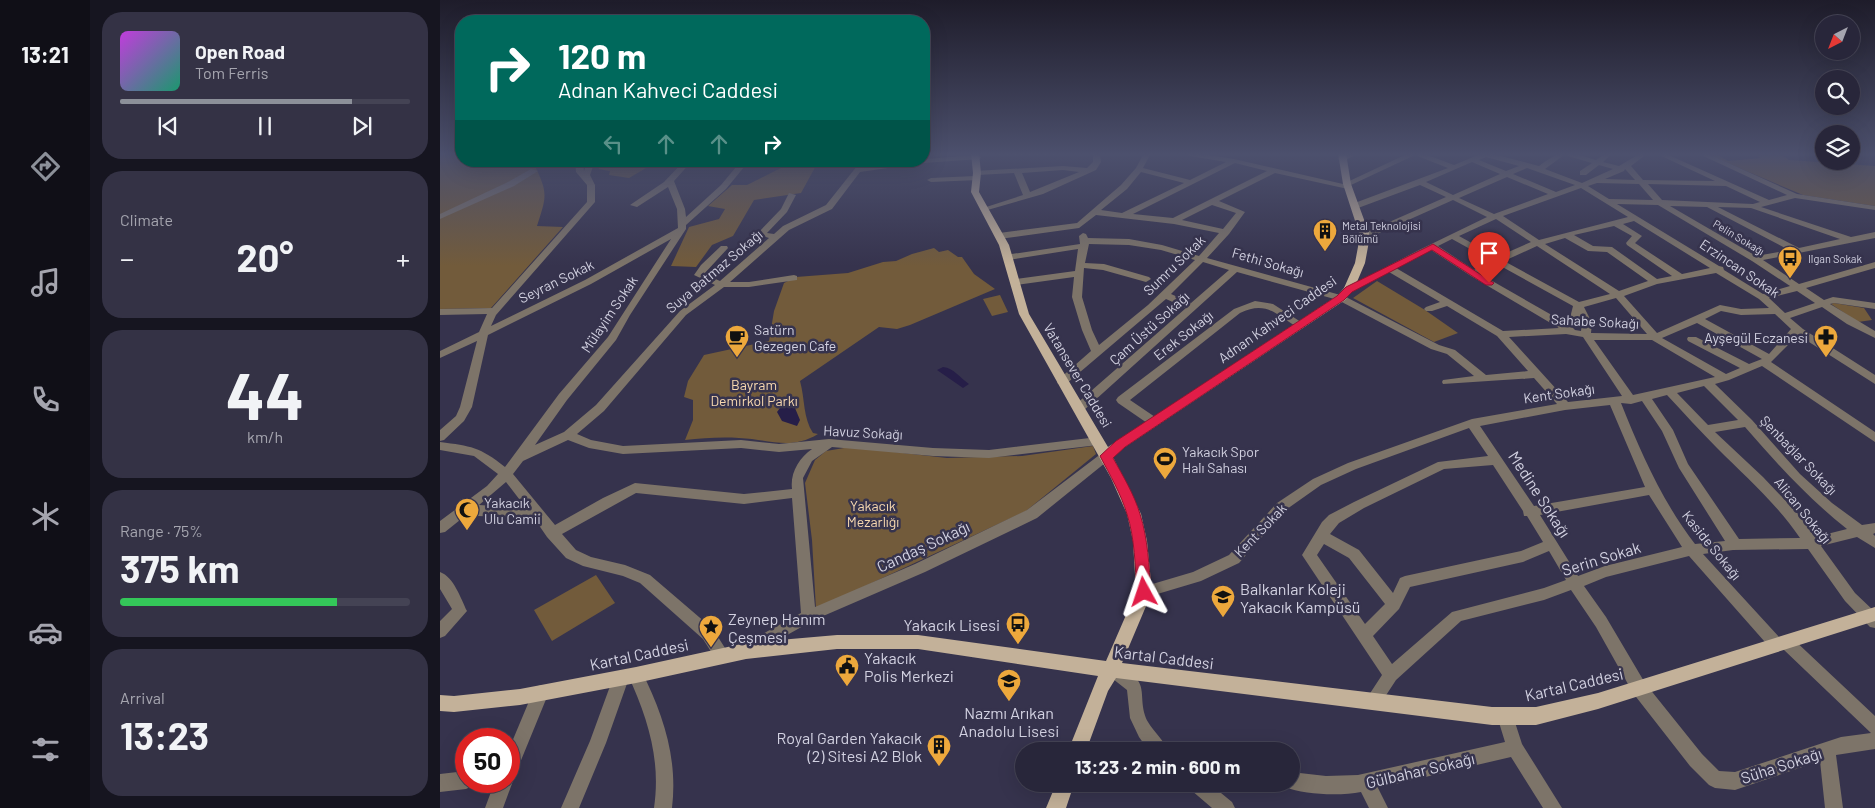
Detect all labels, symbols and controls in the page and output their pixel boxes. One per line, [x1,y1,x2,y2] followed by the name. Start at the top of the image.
[1815,15,1860,60] north arrow
[1815,15,1860,170] map controls
[558,34,646,76] text: 120 m
[475,35,540,100] icon: right
[195,40,285,63] text: Open Road
[21,41,69,67] text: 13:21
[195,63,269,82] text: Tom Ferris
[1815,70,1860,115] button: search
[558,76,778,102] text: Adnan Kahveci Caddesi
[154,112,182,140] icon: previous
[251,112,279,140] icon: pause
[348,112,376,140] icon: next
[1815,125,1860,170] button: layers
[599,130,627,158] icon: left
[652,130,680,158] icon: ahead
[705,130,733,158] icon: ahead
[758,130,786,158] icon: right
[28,149,63,184] icon: directions
[120,210,173,229] text: Climate
[1711,217,1767,257] street label: Pelin Sokağı
[1312,218,1338,252] building icon: Metal Teknolojisi Bölümü
[1342,219,1421,245] place label: Metal Teknolojisi Bölümü
[662,226,766,316] street label: Suya Batmaz Sokağı
[1139,231,1209,299] street label: Sumru Sokak
[1468,232,1510,283] pin
[236,234,294,280] text: 20°
[1697,235,1783,301] street label: Erzincan Sokak
[1475,239,1503,267] icon: arrive
[120,241,134,275] text: −
[396,241,410,275] text: +
[1230,244,1306,280] street label: Fethi Sokağı
[1777,245,1803,279] bus stop icon: Ilgan Sokak
[1808,252,1862,265] place label: Ilgan Sokak
[516,256,596,306] street label: Seyran Sokak
[28,265,63,300] icon: music
[577,272,641,356] street label: Mülayim Sokak
[1215,272,1339,366] street label: Adnan Kahveci Caddesi
[1106,288,1192,368] street label: Çam Üstü Sokağı
[1150,306,1216,364] street label: Erek Sokağı
[1551,310,1639,332] street label: Sahabe Sokağı
[1040,320,1116,430] street label: Vatansever Caddesi
[754,321,836,354] place label: Satürn Gezegen Cafe
[724,324,750,358] cafe icon: Satürn Gezegen Cafe
[1813,324,1839,358] pharmacy icon: Ayşegül Eczanesi
[1704,329,1808,346] place label: Ayşegül Eczanesi
[226,355,304,433] text: 44
[710,376,798,409] park label: Bayram Demirkol Parkı
[1522,380,1596,406] street label: Kent Sokağı
[28,382,63,417] icon: phone
[1757,412,1841,498] street label: Şenbağlar Sokağı
[823,421,903,443] street label: Havuz Sokağı
[247,427,283,446] text: km/h
[1182,443,1259,476] place label: Yakacık Spor Halı Sahası
[1152,446,1178,480] sports icon: Yakacık Spor Halı Sahası
[1505,447,1575,541] street label: Medine Sokağı
[1771,473,1835,547] street label: Alican Sokağı
[484,494,541,527] place label: Yakacık Ulu Camii
[454,497,480,531] mosque icon: Yakacık Ulu Camii
[847,497,899,530] park label: Yakacık Mezarlığı
[28,499,63,534] icon: climate
[1230,500,1290,560] street label: Kent Sokak
[1679,507,1745,583] street label: Kaside Sokağı
[874,516,972,576] street label: Candaş Sokağı
[120,521,203,540] text: Range · 75%
[1559,537,1643,579] street label: Serin Sokak
[120,545,239,591] text: 375 km
[1117,565,1169,617] position arrow
[1240,579,1360,616] place label: Balkanlar Koleji Yakacık Kampüsü
[1210,584,1236,618] school or university icon: Balkanlar Koleji Yakacık Kampüsü
[728,609,825,646] place label: Zeynep Hanım Çeşmesi
[1005,611,1031,645] bus stop icon: Yakacık Lisesi
[698,614,724,648] place icon: Zeynep Hanım Çeşmesi
[28,615,63,650] icon: car
[903,615,1000,634] place label: Yakacık Lisesi
[588,634,690,674] street label: Kartal Caddesi
[1113,641,1215,673] street label: Kartal Caddesi
[864,648,954,685] place label: Yakacık Polis Merkezi
[834,653,860,687] public building icon: Yakacık Polis Merkezi
[1523,663,1625,705] street label: Kartal Caddesi
[996,668,1022,702] school or university icon: Nazmı Arıkan Anadolu Lisesi
[120,688,165,707] text: Arrival
[959,703,1059,740] place label: Nazmı Arıkan Anadolu Lisesi
[120,712,209,758] text: 13:23
[455,728,520,793] speed limit sign: 50
[777,728,922,765] place label: Royal Garden Yakacık (2) Sitesi A2 Blok
[28,732,63,767] icon: filters
[926,733,952,767] building icon: Royal Garden Yakacık (2) Sitesi A2 Blok
[1738,743,1824,787] street label: Süha Sokağı
[1364,748,1476,792] street label: Gülbahar Sokağı
[1075,755,1240,778] text: 13:23 · 2 min · 600 m

